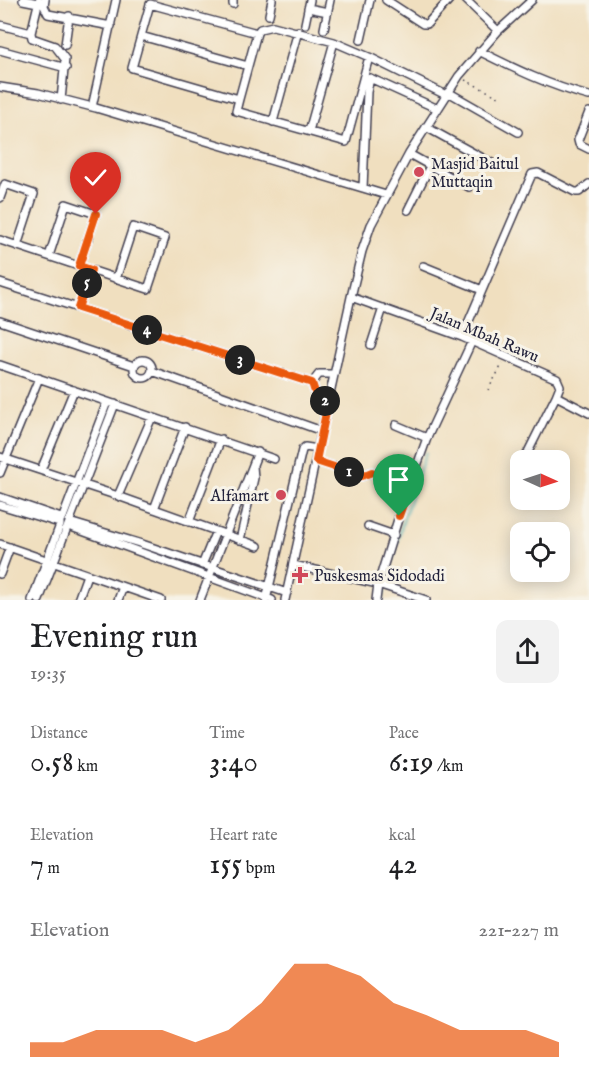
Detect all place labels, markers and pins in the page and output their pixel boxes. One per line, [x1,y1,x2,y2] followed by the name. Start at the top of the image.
[70,152,121,214] pin
[431,155,519,193] place label: Masjid Baitul Muttaqin
[412,165,426,179] marker: Masjid Baitul Muttaqin
[72,268,102,298] pin: 5
[132,315,162,345] pin: 4
[225,345,255,375] pin: 3
[310,386,340,416] pin: 2
[373,454,424,516] pin
[334,457,364,487] pin: 1
[209,487,270,507] place label: Alfamart
[274,488,288,502] marker: Alfamart
[291,566,309,584] marker: Puskesmas Sidodadi
[314,567,445,587] place label: Puskesmas Sidodadi

